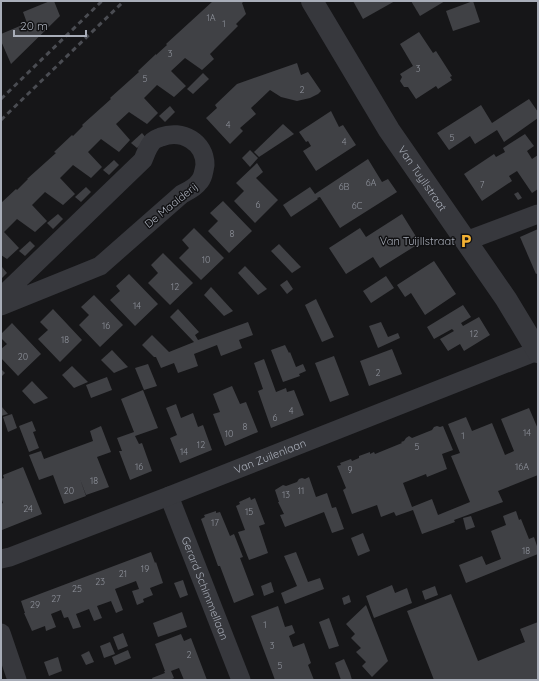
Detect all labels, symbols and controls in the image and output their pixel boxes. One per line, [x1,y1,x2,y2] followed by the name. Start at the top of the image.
[14,12,86,38] scale bar
[206,12,216,23] house number: 1A
[20,18,48,33] text: 20 m
[222,18,226,29] house number: 1
[168,48,173,59] house number: 3
[416,63,421,74] house number: 3
[143,73,148,84] house number: 5
[300,84,305,95] house number: 2
[226,119,231,130] house number: 4
[450,132,455,143] house number: 5
[342,136,347,147] house number: 4
[395,143,450,214] street label: Van Tuyllstraat
[366,177,377,188] house number: 6A
[141,179,201,231] street label: De Maalderij
[480,179,485,190] house number: 7
[339,181,349,192] house number: 6B
[256,199,261,210] house number: 6
[352,200,362,211] house number: 6C
[230,228,235,239] house number: 8
[458,233,474,249] parking icon: Van Tuijllstraat
[380,234,455,248] place label: Van Tuijllstraat
[202,254,210,265] house number: 10
[171,281,179,292] house number: 12
[133,300,141,311] house number: 14
[102,320,110,331] house number: 16
[470,328,478,339] house number: 12
[61,334,69,345] house number: 18
[18,351,28,362] house number: 20
[376,367,381,378] house number: 2
[289,405,294,416] house number: 4
[273,412,278,423] house number: 6
[243,421,248,432] house number: 8
[523,427,531,438] house number: 14
[225,428,233,439] house number: 10
[461,430,465,441] house number: 1
[232,436,308,477] street label: Van Zuilenlaan
[197,439,205,450] house number: 12
[415,441,420,452] house number: 5
[180,446,188,457] house number: 14
[135,461,143,472] house number: 16
[515,461,529,472] house number: 16A
[347,464,353,475] house number: 9
[90,475,98,486] house number: 18
[64,485,74,496] house number: 20
[298,485,304,496] house number: 11
[282,489,290,500] house number: 13
[23,503,33,514] house number: 24
[245,506,253,517] house number: 15
[211,517,219,528] house number: 17
[179,534,232,642] street label: Gerard Schimmellaan
[522,545,530,556] house number: 18
[141,563,149,574] house number: 19
[119,568,127,579] house number: 21
[95,576,105,587] house number: 23
[72,583,82,594] house number: 25
[51,593,61,604] house number: 27
[30,599,40,610] house number: 29
[263,619,267,630] house number: 1
[270,640,275,651] house number: 3
[187,649,192,660] house number: 2
[278,660,283,671] house number: 5

